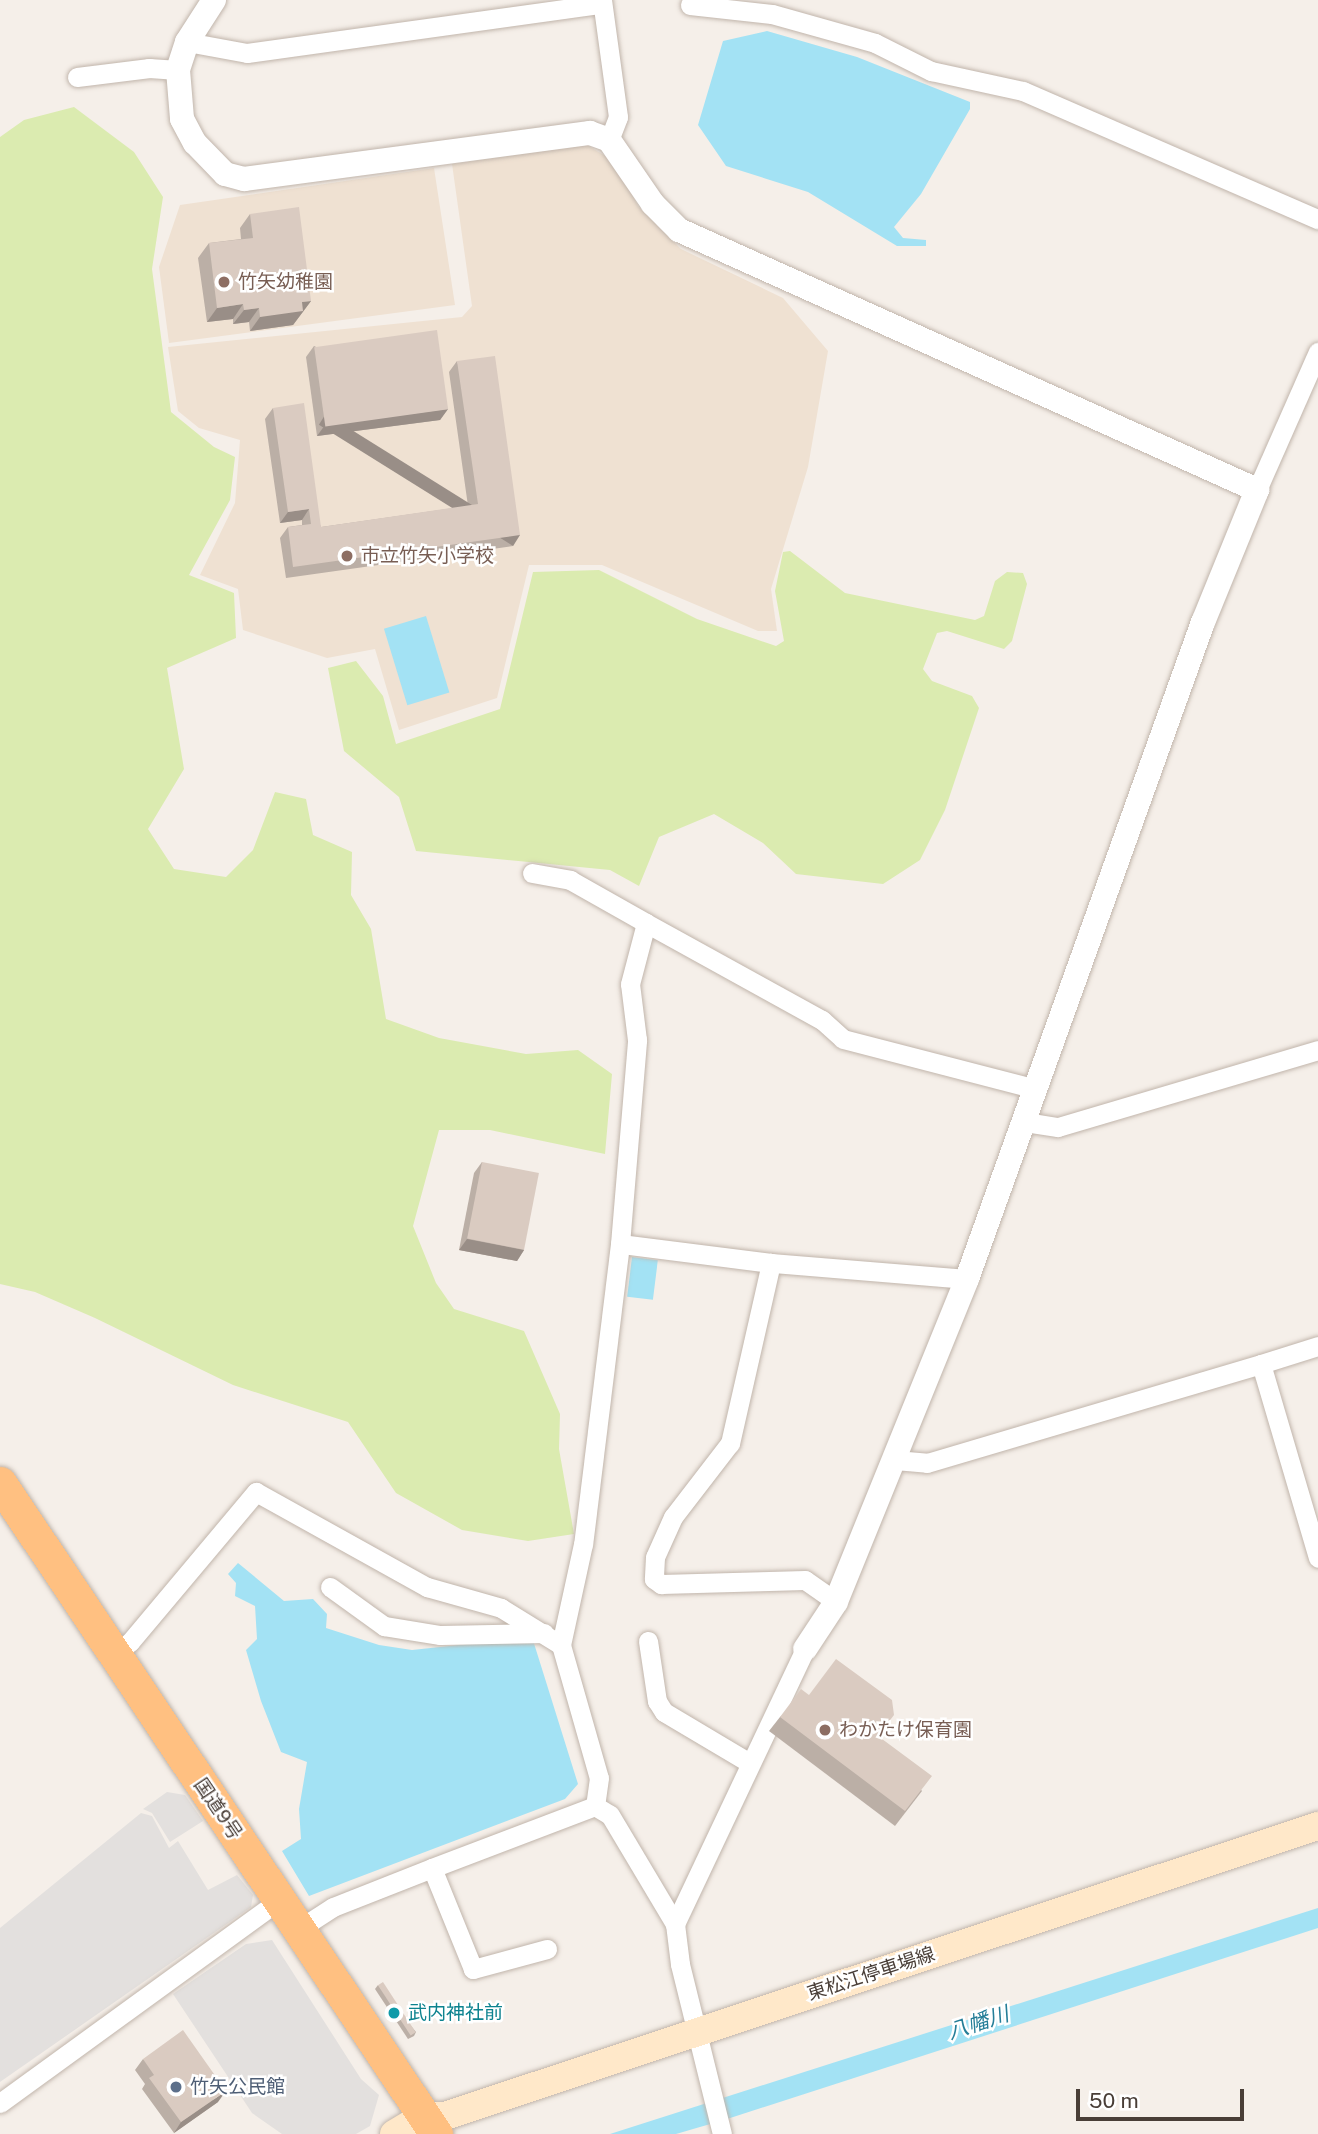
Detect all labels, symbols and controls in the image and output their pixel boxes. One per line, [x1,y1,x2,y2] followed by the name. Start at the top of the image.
[238,271,333,293] place label: 竹矢幼稚園
[216,274,232,290] marker: 竹矢幼稚園
[361,545,494,567] place label: 市立竹矢小学校
[339,548,355,564] marker: 市立竹矢小学校
[839,1719,972,1741] place label: わかたけ保育園
[817,1722,833,1738] marker: わかたけ保育園
[189,1774,247,1844] street label: 国道9号
[804,1943,938,2005] street label: 東松江停車場線
[944,2001,1012,2045] water label: 八幡川
[408,2002,503,2024] place label: 武内神社前
[386,2005,402,2021] marker: 武内神社前
[1080,2074,1248,2118] scale bar
[190,2076,285,2098] place label: 竹矢公民館
[168,2079,184,2095] marker: 竹矢公民館
[1089,2088,1139,2113] text: 50 m

